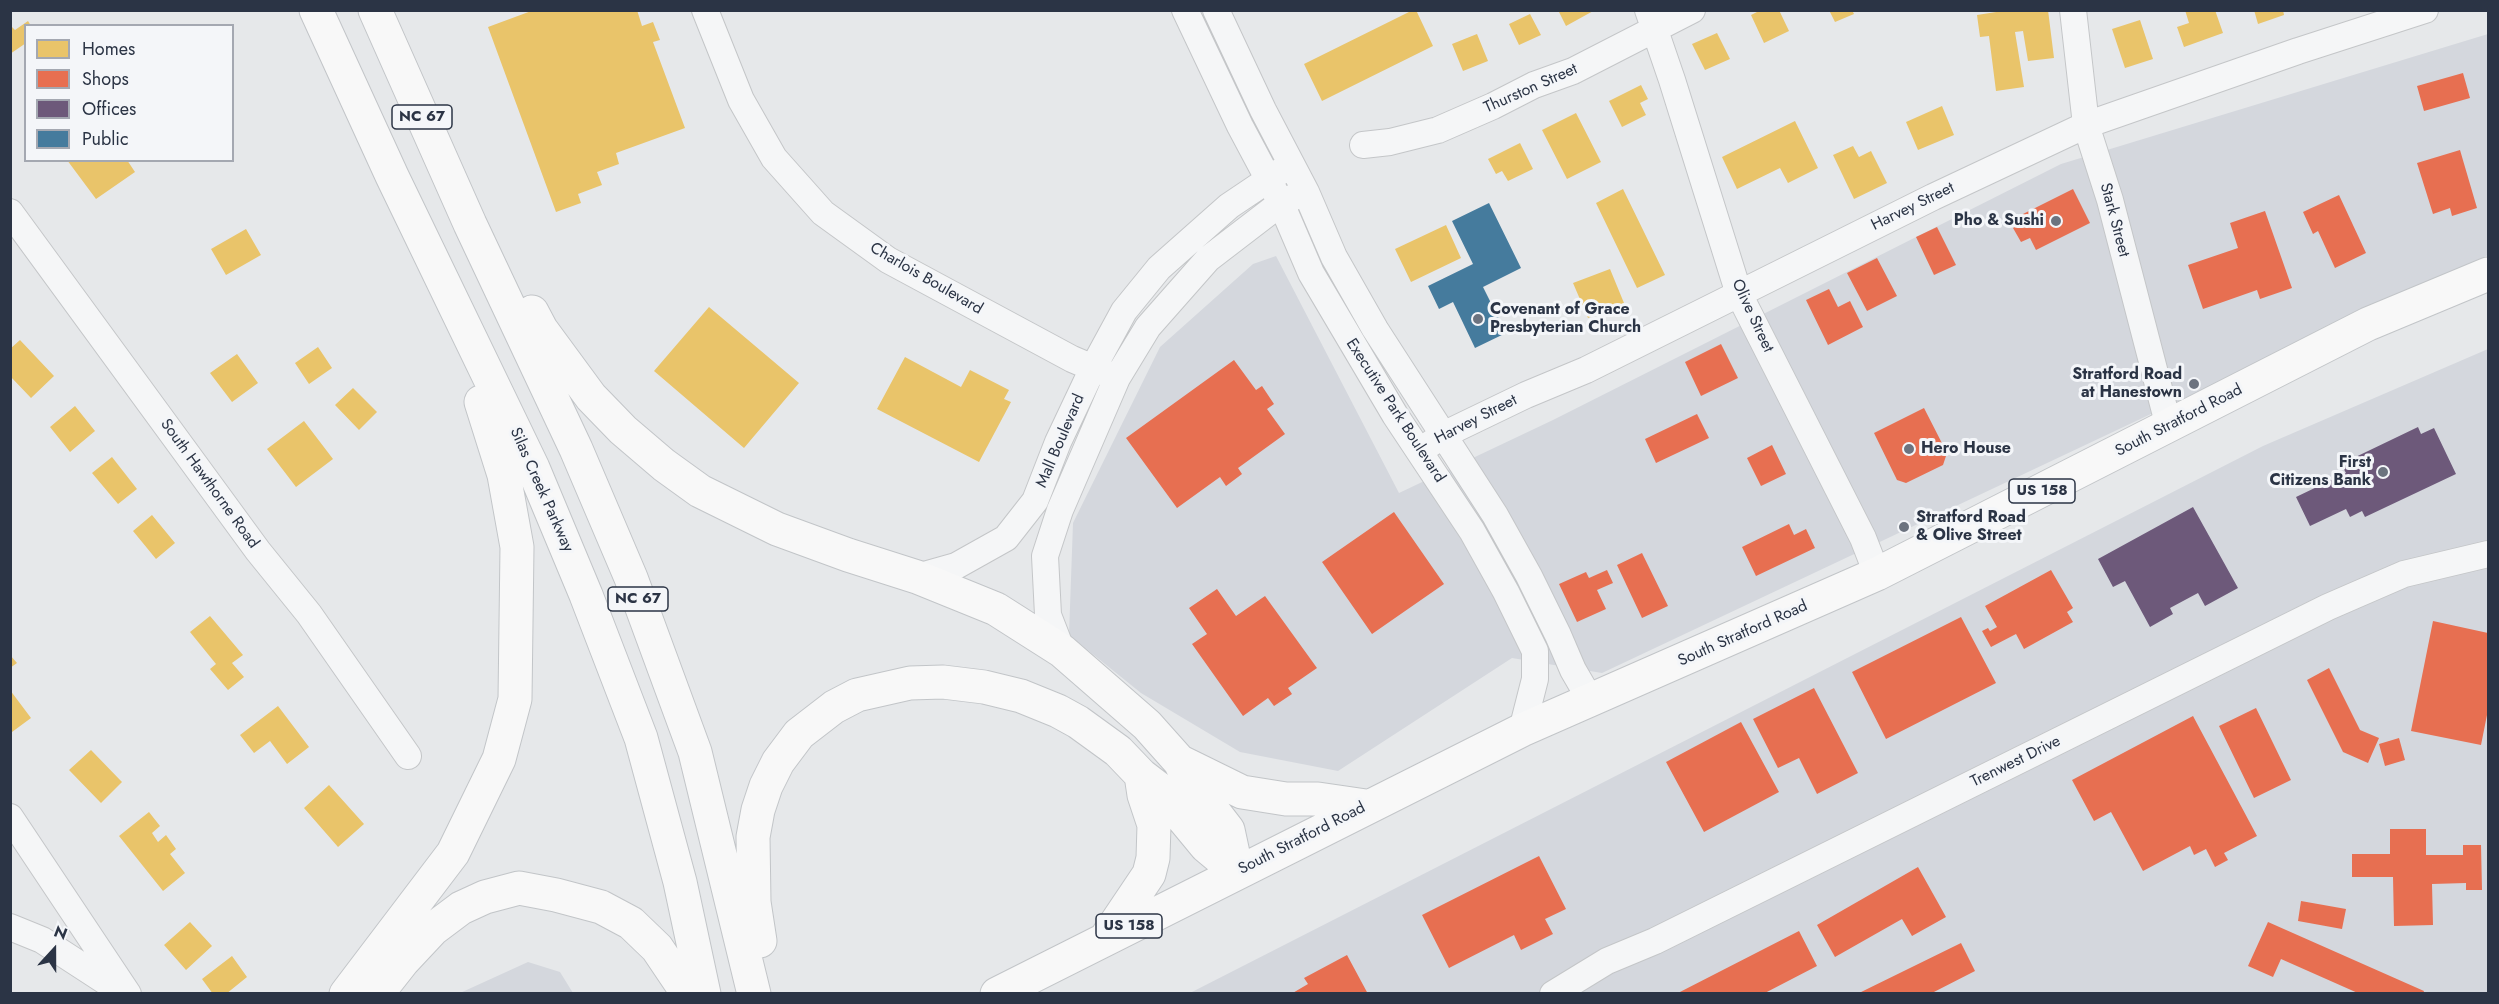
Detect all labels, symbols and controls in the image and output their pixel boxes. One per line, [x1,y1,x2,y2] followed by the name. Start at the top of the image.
[24,24,234,162] legend
[82,36,135,62] text: Homes
[1481,60,1581,118] street label: Thurston Street
[82,66,129,92] text: Shops
[82,96,136,122] text: Offices
[392,105,452,129] road number: NC 67
[82,126,129,152] text: Public
[1868,179,1958,235] street label: Harvey Street
[2095,181,2133,259] street label: Stark Street
[1954,211,2044,231] place label: Pho & Sushi
[2049,214,2063,228] marker: Pho & Sushi
[866,239,986,319] street label: Charlois Boulevard
[1727,276,1777,356] street label: Olive Street
[1490,300,1641,338] place label: Covenant of Grace Presbyterian Church
[1471,312,1485,326] marker: Covenant of Grace Presbyterian Church
[1341,335,1449,487] street label: Executive Park Boulevard
[2072,365,2182,403] place label: Stratford Road at Hanestown
[2187,377,2201,391] marker: Stratford Road at Hanestown
[2112,381,2246,461] street label: South Stratford Road
[1033,391,1089,491] street label: Mall Boulevard
[1432,391,1520,449] street label: Harvey Street
[156,416,262,552] street label: South Hawthorne Road
[505,425,577,555] street label: Silas Creek Parkway
[1921,439,2011,459] place label: Hero House
[1902,442,1916,456] marker: Hero House
[2270,453,2371,491] place label: First Citizens Bank
[2376,465,2390,479] marker: First Citizens Bank
[2009,479,2075,503] road number: US 158
[1916,508,2026,546] place label: Stratford Road & Olive Street
[1897,520,1911,534] marker: Stratford Road & Olive Street
[608,587,668,611] road number: NC 67
[1675,597,1811,671] street label: South Stratford Road
[1968,732,2064,792] street label: Trenwest Drive
[1235,799,1369,879] street label: South Stratford Road
[1096,914,1162,938] road number: US 158
[24,920,84,980] north arrow
[51,920,71,946] text: N

